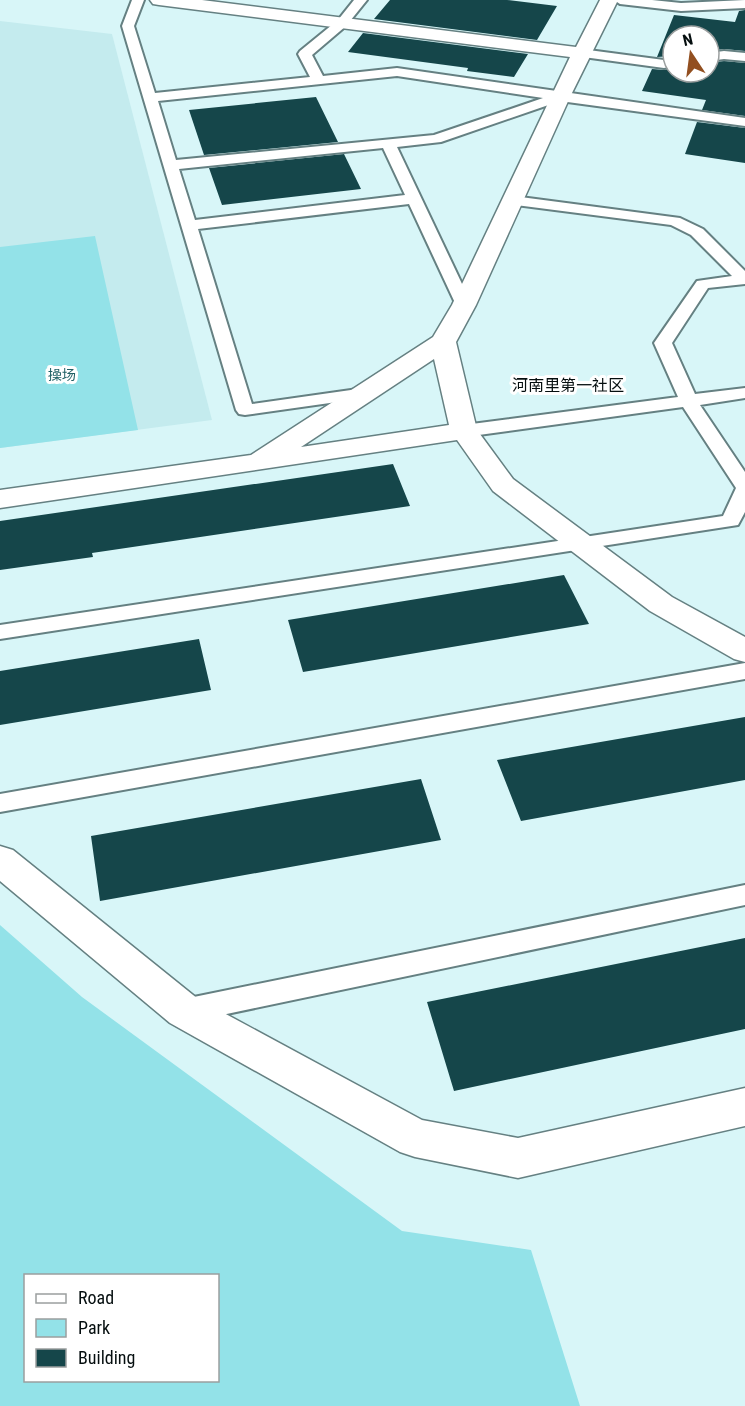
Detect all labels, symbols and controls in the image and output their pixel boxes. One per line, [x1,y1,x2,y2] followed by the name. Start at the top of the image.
[661,24,721,84] north arrow
[681,30,695,50] text: N
[48,367,76,383] park label: 操场
[512,376,624,395] district label: 河南里第一社区
[24,1274,219,1382] legend
[78,1287,114,1308] text: Road
[78,1317,110,1338] text: Park
[78,1347,135,1368] text: Building

